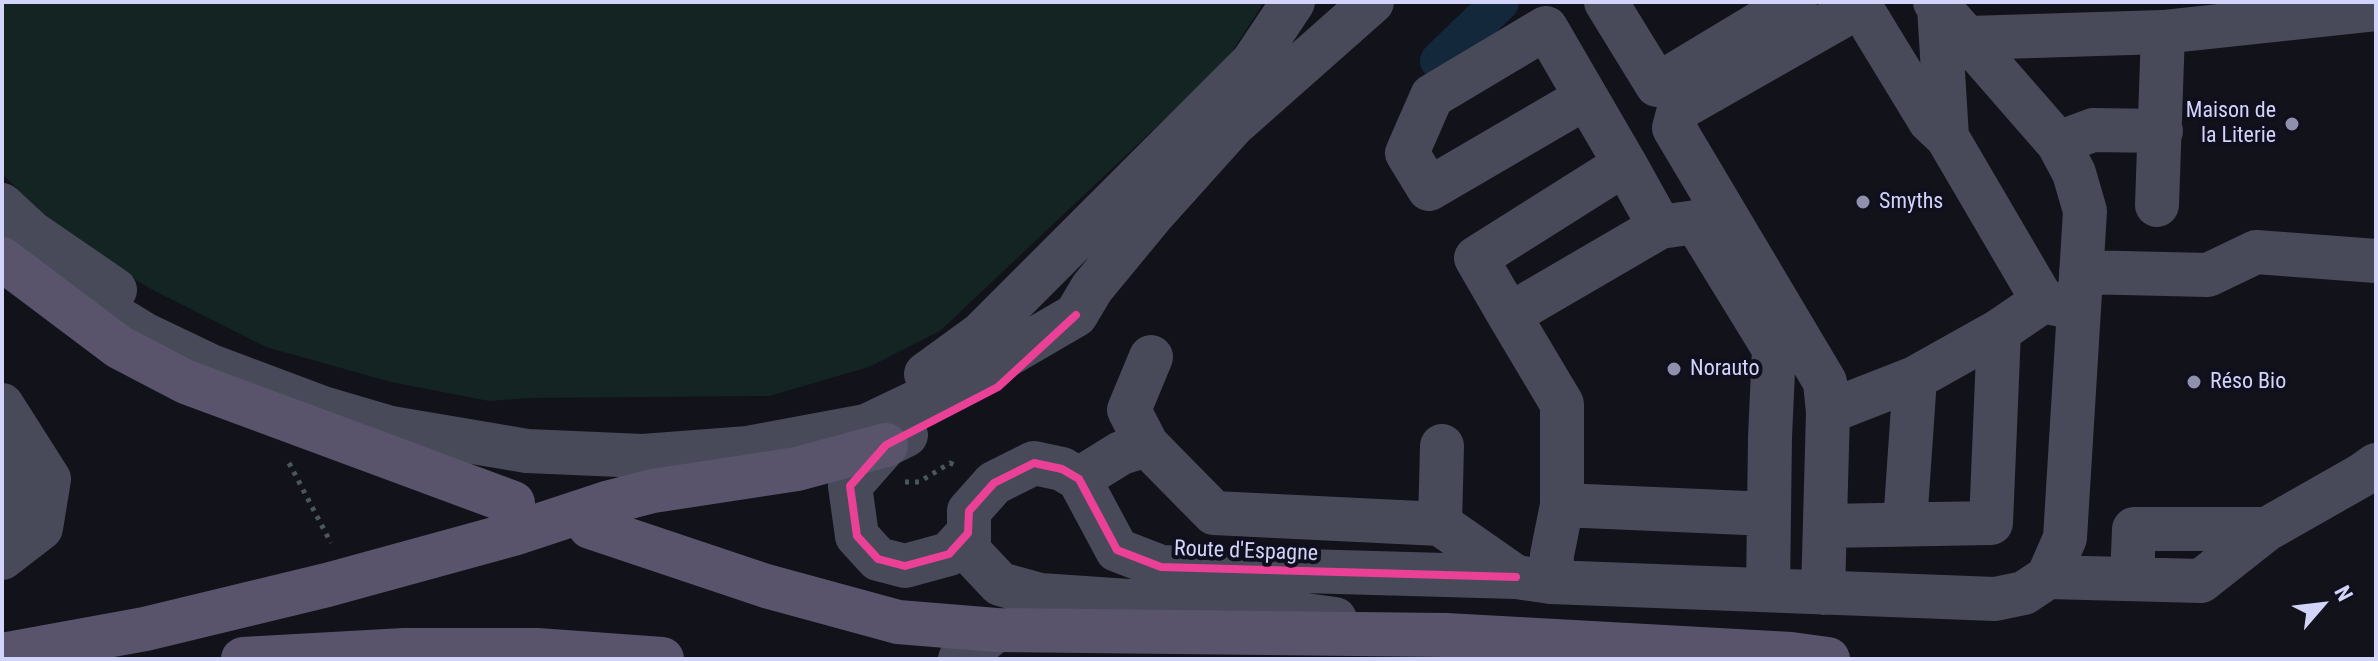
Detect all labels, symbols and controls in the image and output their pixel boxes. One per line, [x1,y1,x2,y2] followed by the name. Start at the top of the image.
[2186,98,2276,150] place label: Maison de la Literie
[2283,115,2301,133] marker: Maison de la Literie
[1879,189,1943,215] place label: Smyths
[1854,193,1872,211] marker: Smyths
[1690,356,1759,382] place label: Norauto
[1665,360,1683,378] marker: Norauto
[2210,369,2286,395] place label: Réso Bio
[2185,373,2203,391] marker: Réso Bio
[1174,536,1318,568] street label: Route d'Espagne
[2282,565,2362,645] north arrow
[2329,582,2358,605] text: N

